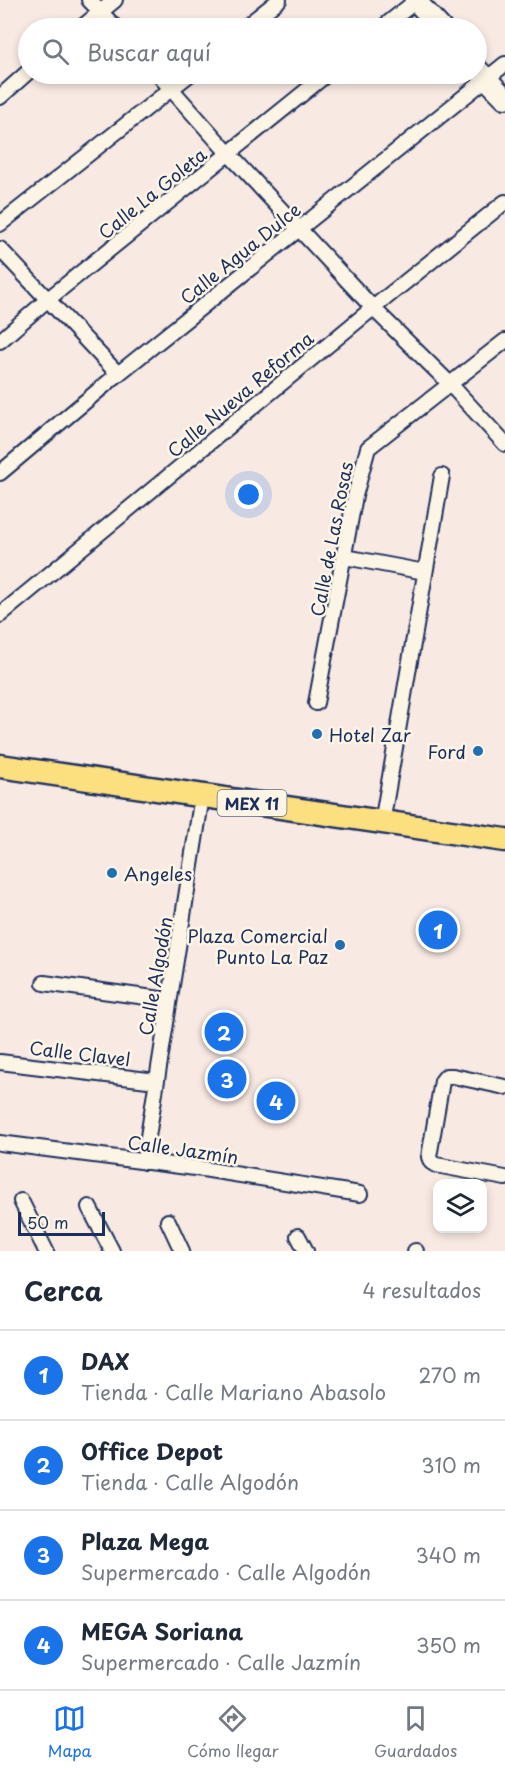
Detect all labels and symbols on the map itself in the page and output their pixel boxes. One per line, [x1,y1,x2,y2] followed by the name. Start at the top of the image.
[92,140,213,245] street label: Calle La Goleta
[174,196,306,310] street label: Calle Agua Dulce
[161,324,320,463] street label: Calle Nueva Reforma
[303,459,359,619] street label: Calle de Las Rosas
[234,480,263,509] your location
[329,721,412,748] place label: Hotel Zar
[310,727,324,741] marker: Hotel Zar
[427,738,466,765] place label: Ford
[471,744,485,758] marker: Ford
[218,790,286,816] road number: MEX 11
[124,860,192,887] place label: Angeles
[105,866,119,880] marker: Angeles
[418,908,458,952] pin: 1
[131,914,179,1038] street label: Calle Algodón
[188,922,328,970] place label: Plaza Comercial Punto La Paz
[333,938,347,952] marker: Plaza Comercial Punto La Paz
[204,1010,244,1054] pin: 2
[28,1033,132,1073] street label: Calle Clavel
[208,1056,246,1102] pin: 3
[256,1078,296,1124] pin: 4
[126,1128,240,1170] street label: Calle Jazmín
[18,1209,105,1236] scale bar

